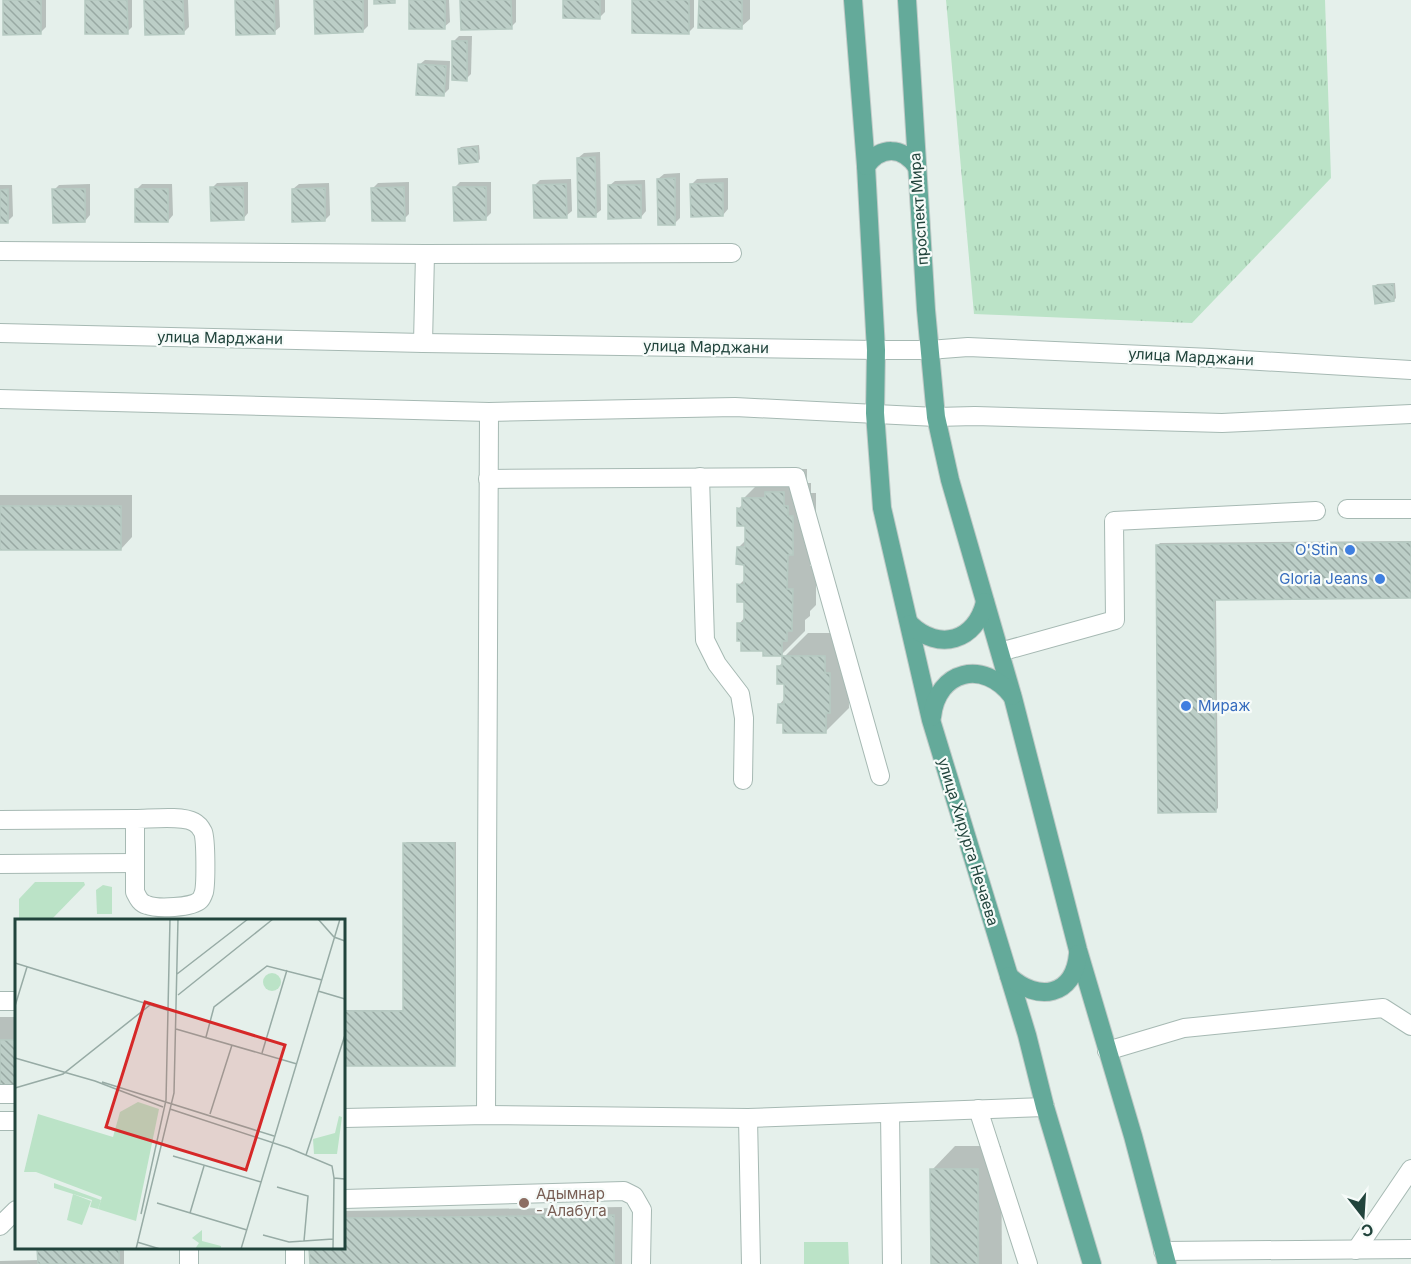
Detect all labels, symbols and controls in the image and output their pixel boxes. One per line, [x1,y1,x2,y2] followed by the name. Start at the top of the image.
[905,152,932,266] street label: проспект Мира
[157,327,283,348] street label: улица Марджани
[643,336,769,357] street label: улица Марджани
[1128,344,1254,369] street label: улица Марджани
[1295,540,1338,559] place label: O'Stin
[1343,543,1357,557] marker: O'Stin
[1279,569,1368,588] place label: Gloria Jeans
[1373,572,1387,586] marker: Gloria Jeans
[1198,696,1250,715] place label: Мираж
[1179,699,1193,713] marker: Мираж
[934,756,1003,928] street label: улица Хирурга Нечаева
[15,919,345,1249] inset map
[536,1184,607,1220] place label: Адымнар - Алабуга
[1333,1186,1393,1246] north arrow
[517,1196,531,1210] marker: Адымнар - Алабуга
[1359,1219,1376,1242] text: С

